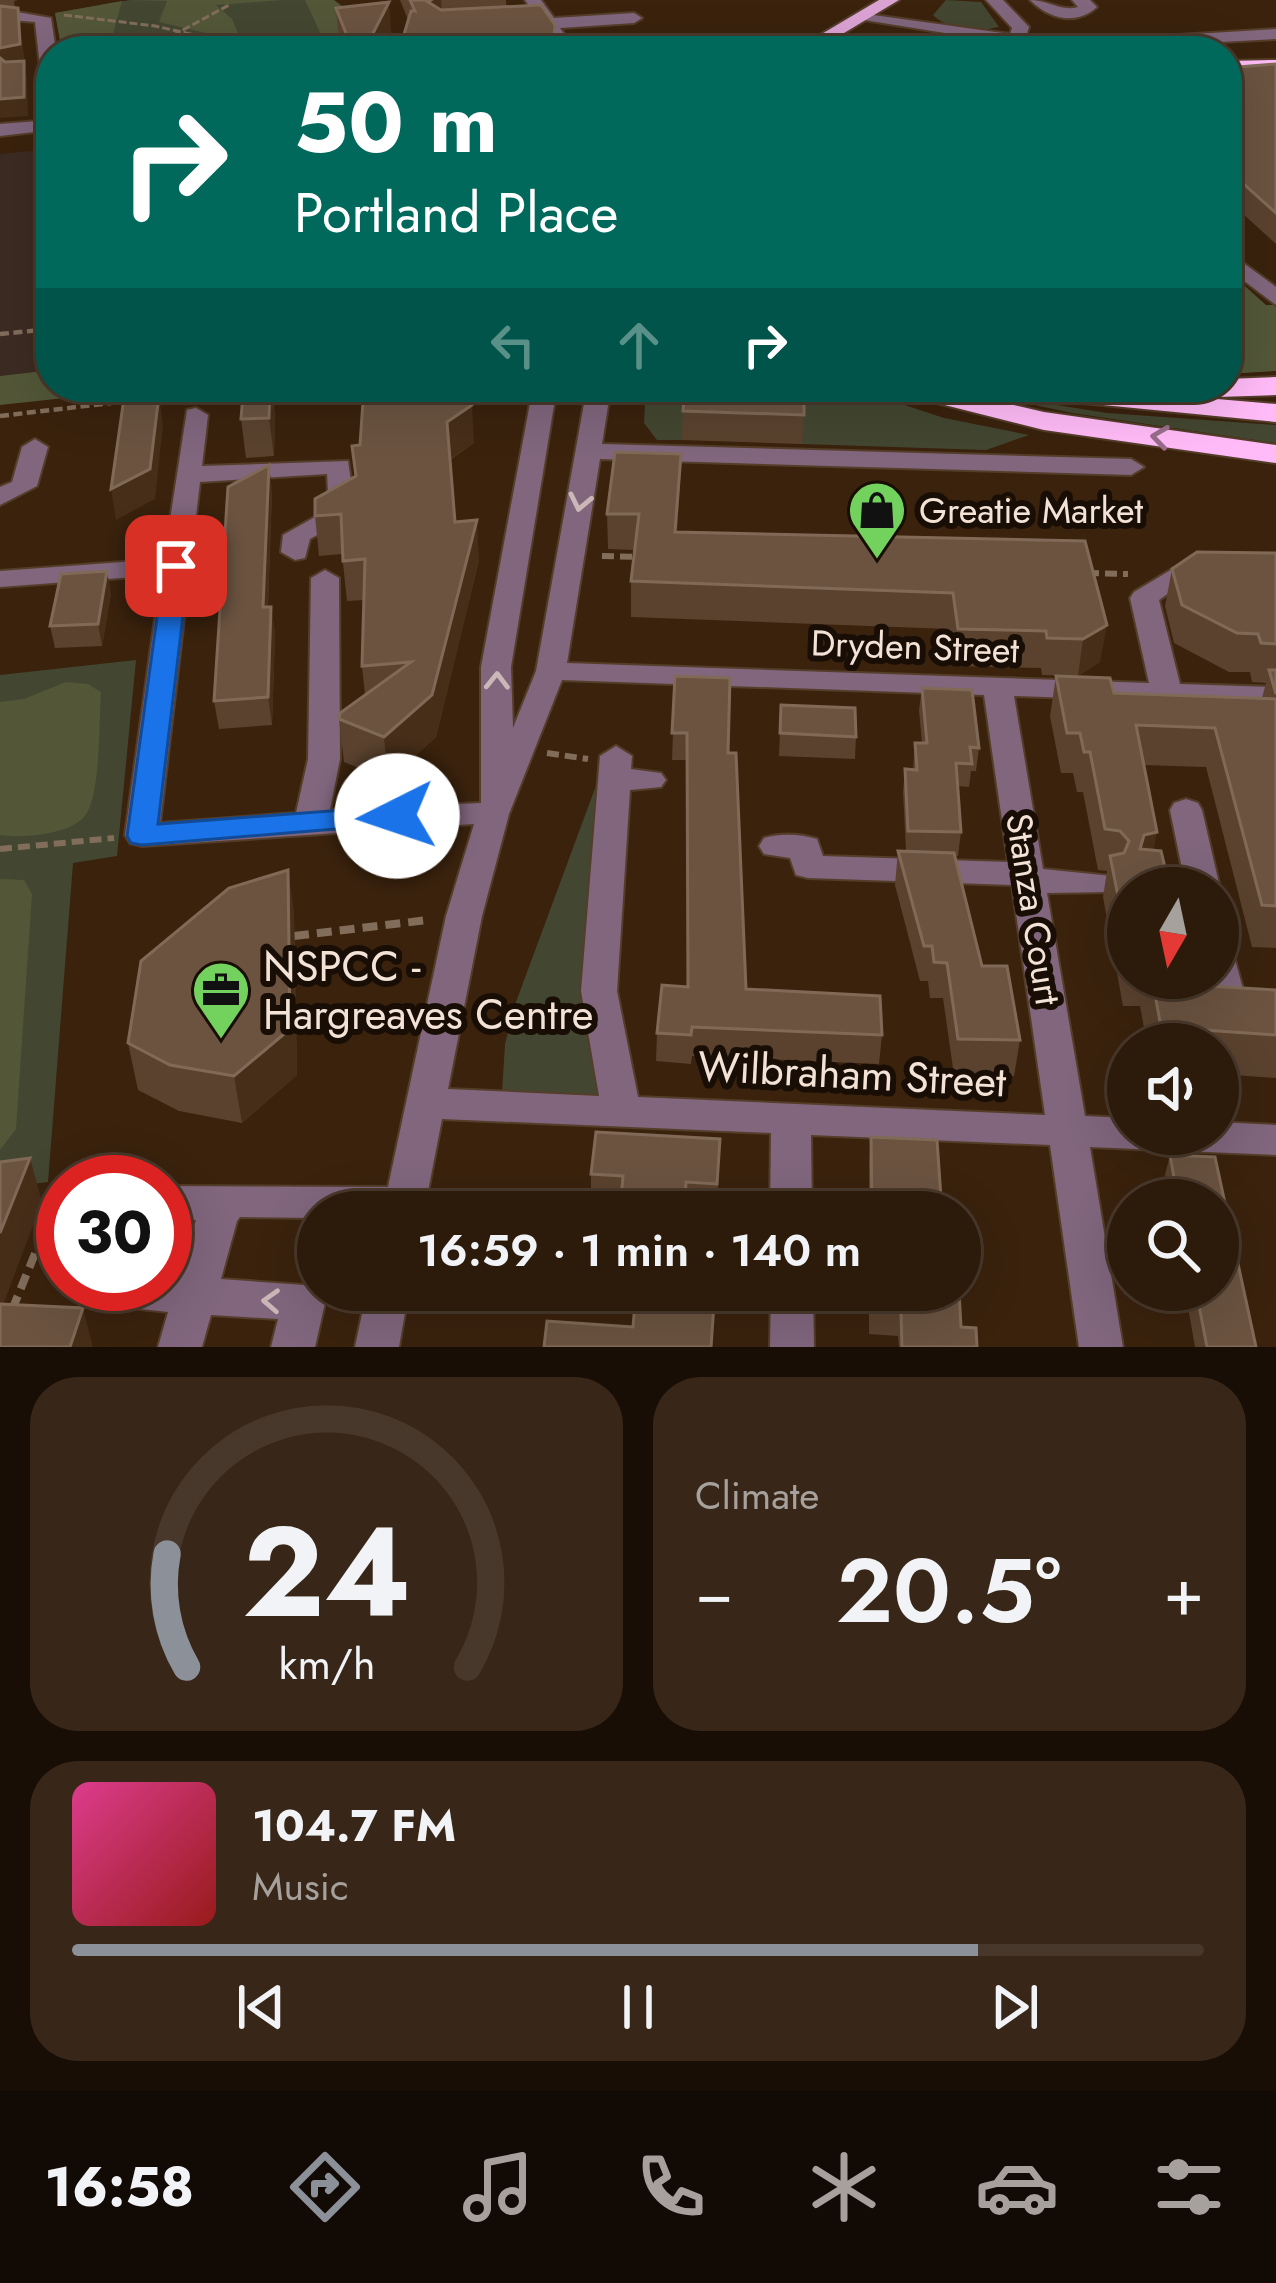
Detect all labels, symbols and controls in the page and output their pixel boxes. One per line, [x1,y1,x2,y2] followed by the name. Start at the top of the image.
[294,62,498,184] text: 50 m
[96,84,252,240] icon: right
[294,174,618,252] text: Portland Place
[480,312,546,378] icon: left
[606,312,672,378] icon: ahead
[732,312,798,378] icon: right
[1150,425,1170,451] one-way arrow
[846,479,908,561] shop icon: Greatie Market
[919,484,1144,536] place label: Greatie Market
[568,492,594,512] one-way arrow
[125,515,227,617] pin
[143,533,209,599] icon: arrive
[810,616,1020,676] street label: Dryden Street
[484,671,510,690] one-way arrow
[334,753,460,879] position arrow
[993,809,1075,1009] street label: Stanza Court
[1107,867,1239,999] north arrow
[1107,867,1239,1311] map controls
[263,936,593,1045] place label: NSPCC - Hargreaves Centre
[190,959,252,1041] office icon: NSPCC - Hargreaves Centre
[1107,1023,1239,1155] button: sound
[696,1035,1008,1113] street label: Wilbraham Street
[36,1155,192,1311] speed limit sign: 30
[1107,1179,1239,1311] button: search
[417,1218,861,1283] text: 16:59 · 1 min · 140 m
[261,1289,280,1315] one-way arrow
[695,1467,819,1524] text: Climate
[242,1482,411,1663] text: 24
[836,1526,1061,1656] text: 20.5°
[695,1544,734,1640] text: −
[1163,1544,1204,1640] text: +
[278,1633,375,1695] text: km/h
[252,1793,456,1858] text: 104.7 FM
[252,1858,349,1915] text: Music
[228,1974,294,2040] icon: previous
[605,1974,671,2040] icon: pause
[982,1974,1048,2040] icon: next
[283,2145,367,2229] icon: directions
[456,2145,540,2229] icon: music
[629,2145,713,2229] icon: phone
[802,2145,886,2229] icon: climate
[975,2145,1059,2229] icon: car
[1147,2145,1231,2229] icon: filters
[44,2148,194,2226] text: 16:58

